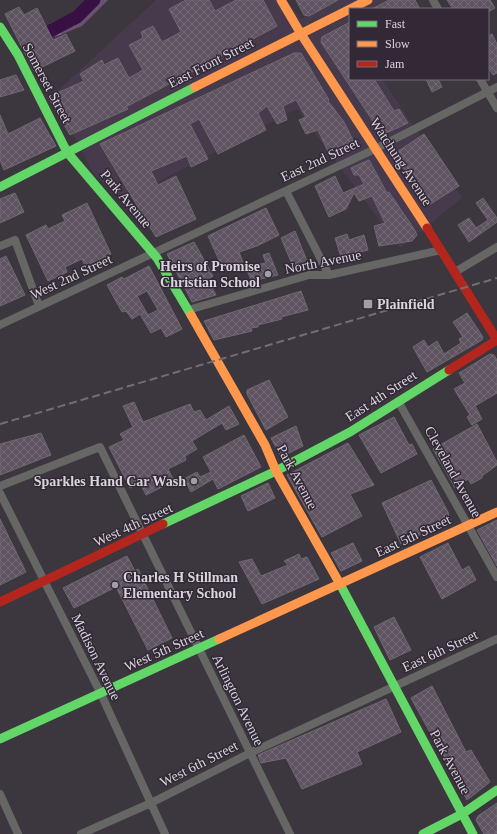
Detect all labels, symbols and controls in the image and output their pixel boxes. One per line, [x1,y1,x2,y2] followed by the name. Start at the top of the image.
[349,8,489,80] legend
[385,17,406,31] text: Fast
[166,35,256,91] street label: East Front Street
[385,37,410,51] text: Slow
[20,41,74,126] street label: Somerset Street
[385,57,405,71] text: Jam
[367,115,435,209] street label: Watchung Avenue
[278,135,362,185] street label: East 2nd Street
[97,167,155,231] street label: Park Avenue
[283,247,363,277] street label: North Avenue
[28,252,114,302] street label: West 2nd Street
[160,259,260,290] place label: Heirs of Promise Christian School
[263,269,273,279] marker: Heirs of Promise Christian School
[377,297,435,312] place label: Plainfield
[362,298,374,310] marker: Plainfield
[343,367,419,425] street label: East 4th Street
[422,424,484,520] street label: Cleveland Avenue
[274,442,320,512] street label: Park Avenue
[34,474,186,489] place label: Sparkles Hand Car Wash
[189,476,199,486] marker: Sparkles Hand Car Wash
[91,500,175,550] street label: West 4th Street
[373,512,453,560] street label: East 5th Street
[123,570,238,601] place label: Charles H Stillman Elementary School
[110,580,120,590] marker: Charles H Stillman Elementary School
[69,611,123,703] street label: Madison Avenue
[122,626,206,674] street label: West 5th Street
[400,627,480,675] street label: East 6th Street
[209,652,267,748] street label: Arlington Avenue
[427,727,473,797] street label: Park Avenue
[158,738,240,790] street label: West 6th Street

